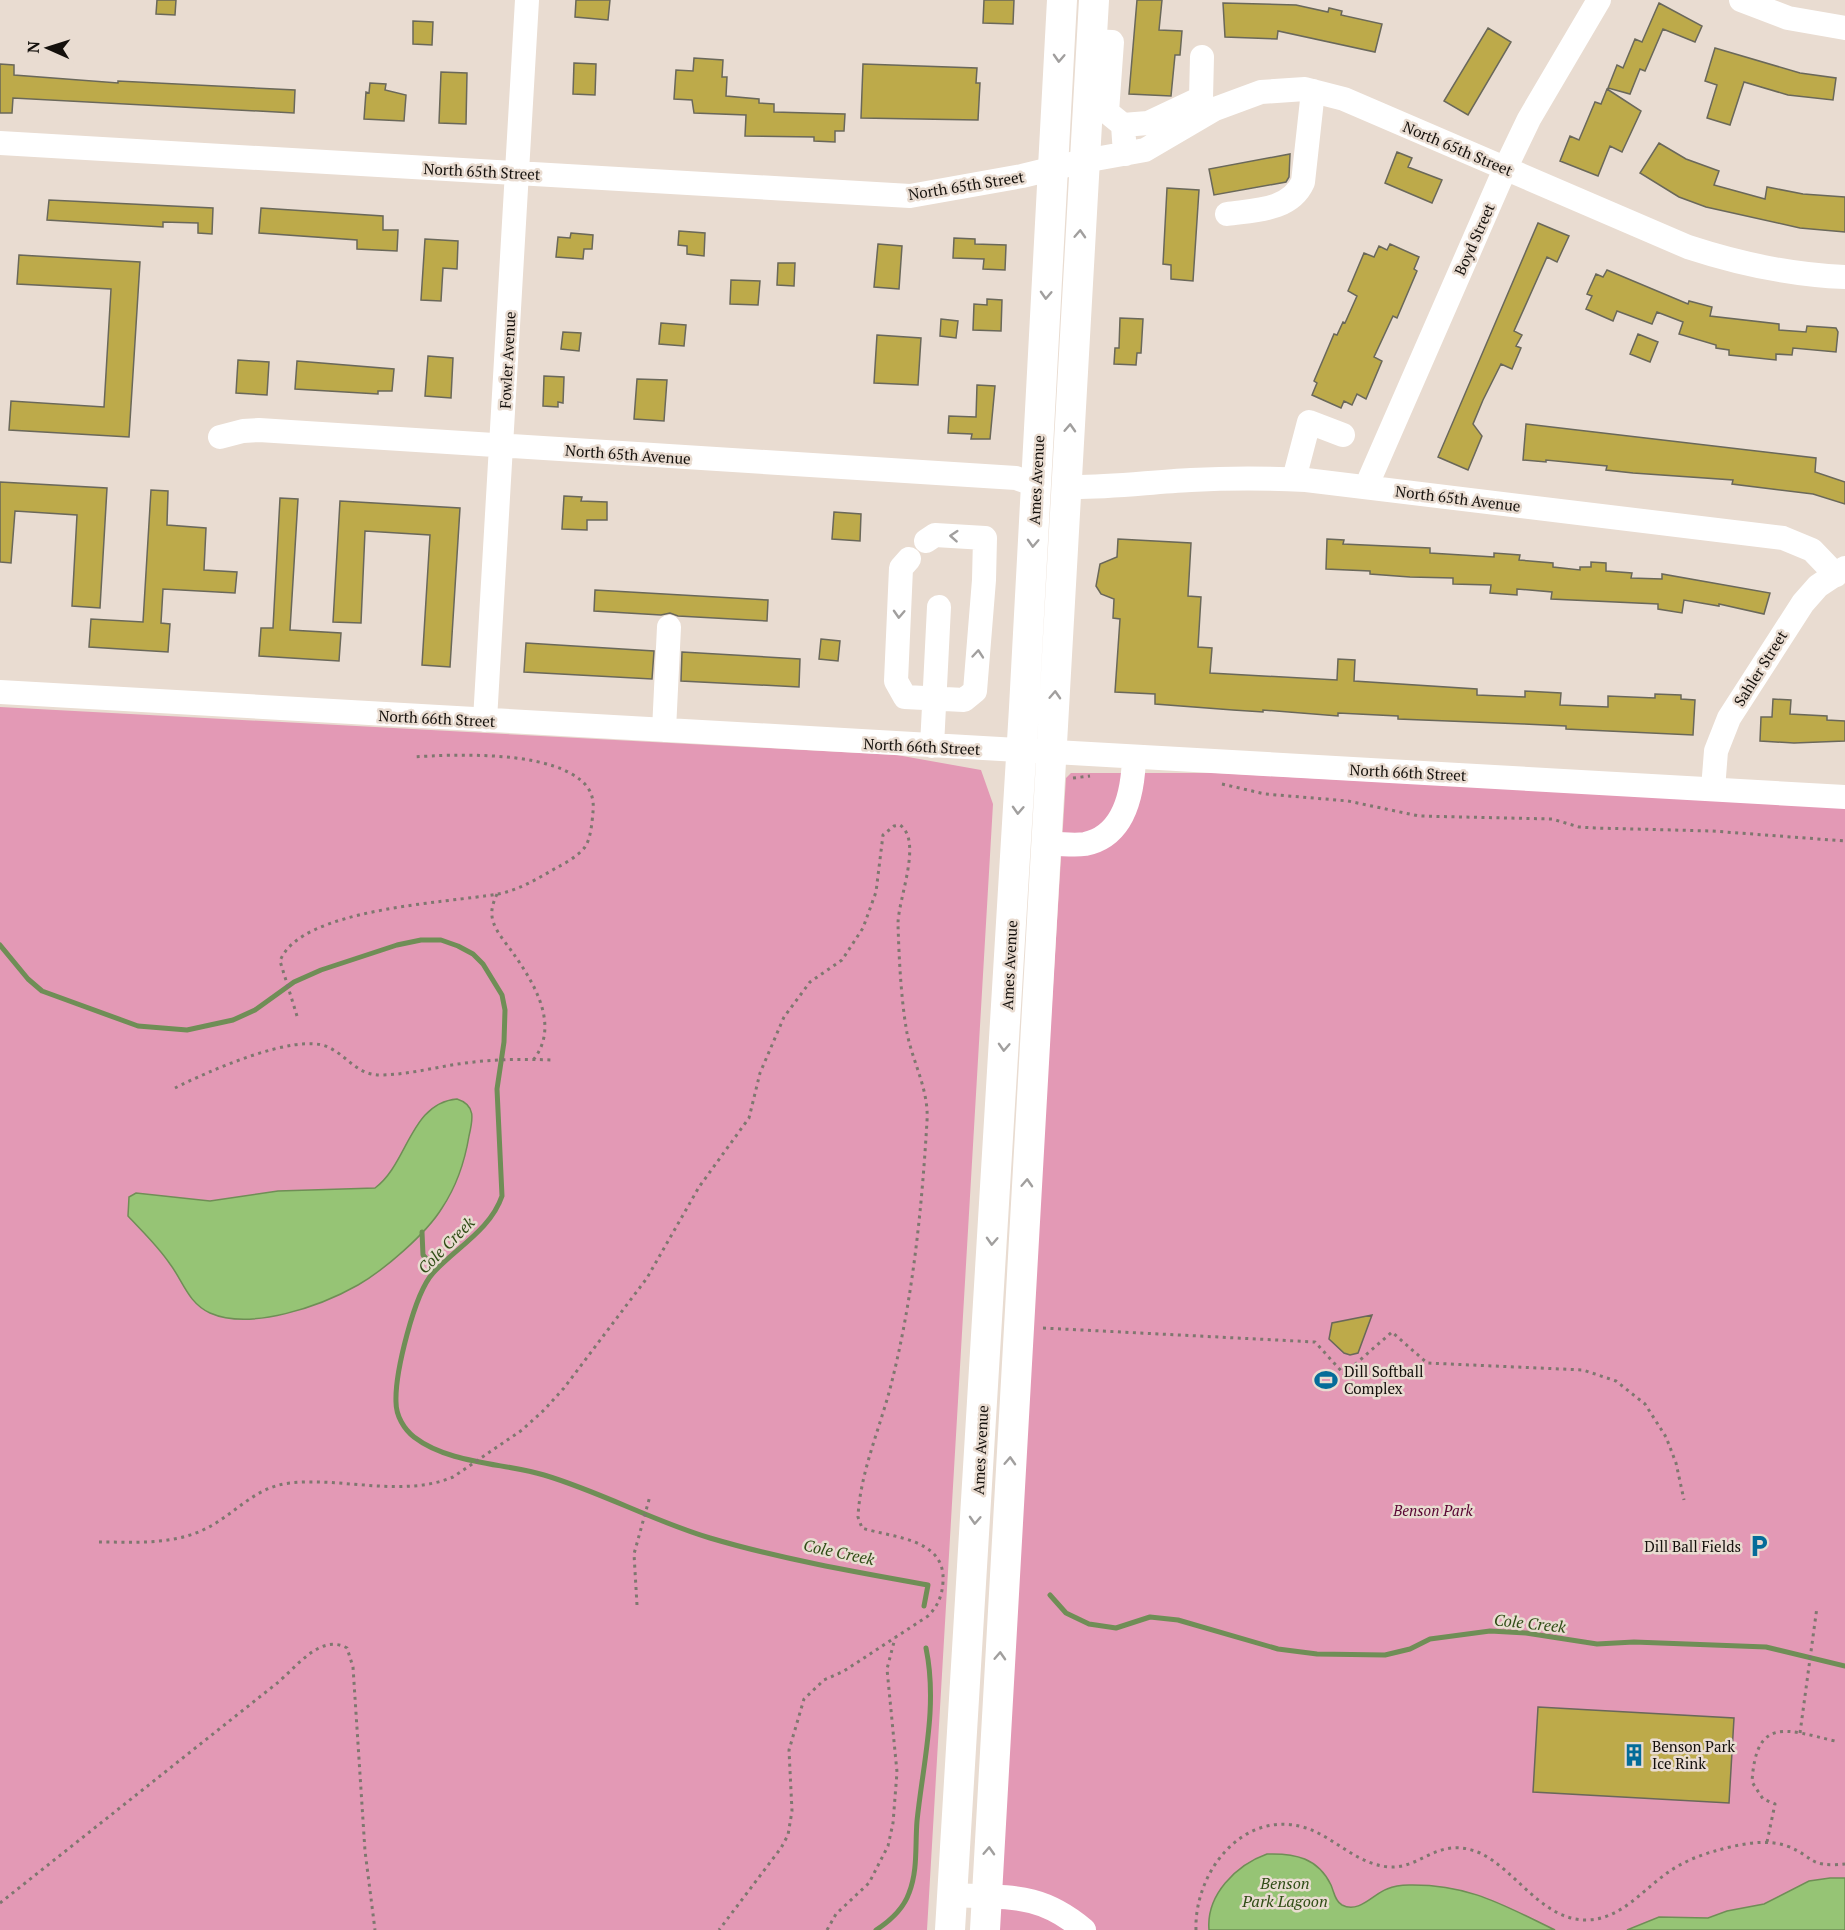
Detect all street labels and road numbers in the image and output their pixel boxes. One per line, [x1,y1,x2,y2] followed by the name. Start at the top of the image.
[1400,116,1516,180] street label: North 65th Street
[423,158,541,184] street label: North 65th Street
[907,166,1026,204] street label: North 65th Street
[1449,199,1499,278] street label: Boyd Street
[494,311,520,409] street label: Fowler Avenue
[1024,435,1048,525] street label: Ames Avenue
[565,440,691,468] street label: North 65th Avenue
[1394,480,1522,516] street label: North 65th Avenue
[1729,626,1791,710] street label: Sahler Street
[378,705,496,731] street label: North 66th Street
[863,733,981,759] street label: North 66th Street
[1349,759,1467,785] street label: North 66th Street
[997,920,1021,1010] street label: Ames Avenue
[968,1405,992,1495] street label: Ames Avenue

